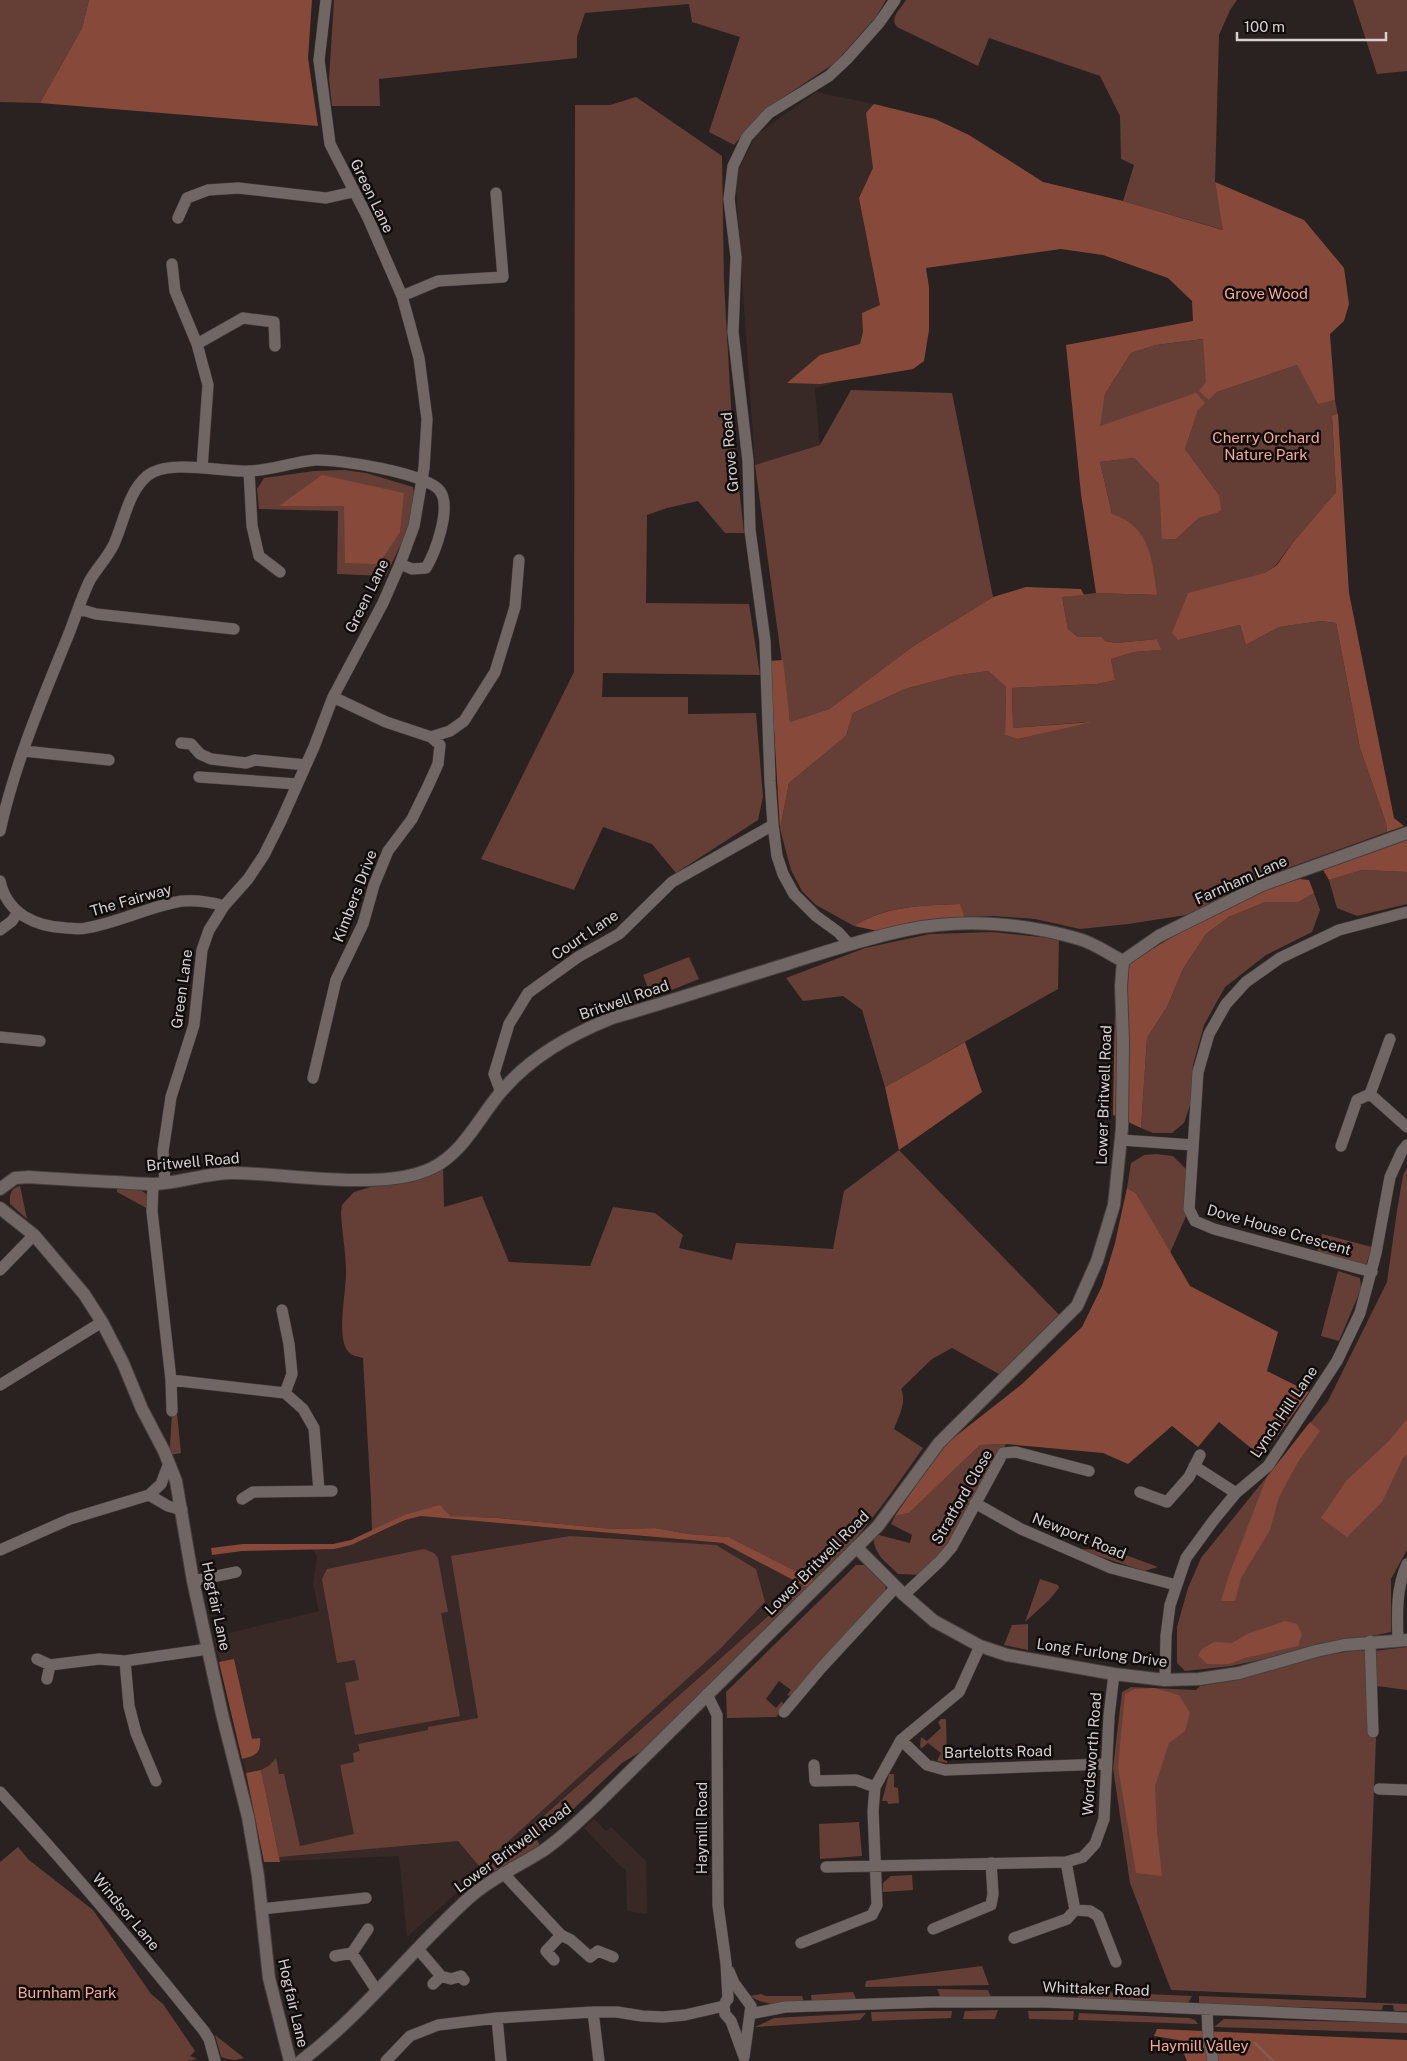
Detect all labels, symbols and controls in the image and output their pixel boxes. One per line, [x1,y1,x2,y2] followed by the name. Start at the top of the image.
[1237,10,1386,42] scale bar
[1244,18,1285,35] text: 100 m
[347,156,398,235] street label: Green Lane
[1224,285,1308,302] park label: Grove Wood
[718,411,741,493] street label: Grove Road
[1212,429,1320,463] park label: Cherry Orchard Nature Park
[341,556,392,635] street label: Green Lane
[329,847,380,944] street label: Kimbers Drive
[1192,852,1289,907] street label: Farnham Lane
[88,880,174,919] street label: The Fairway
[548,906,621,963] street label: Court Lane
[168,948,195,1030] street label: Green Lane
[577,976,671,1023] street label: Britwell Road
[1093,1025,1114,1165] street label: Lower Britwell Road
[146,1149,240,1174] street label: Britwell Road
[1205,1201,1353,1258] street label: Dove House Crescent
[1247,1363,1320,1461] street label: Lynch Hill Lane
[928,1447,995,1547] street label: Stratford Close
[761,1507,872,1618] street label: Lower Britwell Road
[1030,1509,1128,1562] street label: Newport Road
[199,1560,234,1652] street label: Hogfair Lane
[1035,1635,1169,1670] street label: Long Furlong Drive
[1079,1692,1104,1816] street label: Wordsworth Road
[944,1742,1052,1761] street label: Bartelotts Road
[693,1782,710,1874] street label: Haymill Road
[451,1800,574,1896] street label: Lower Britwell Road
[89,1870,163,1954] street label: Windsor Lane
[275,1957,312,2049] street label: Hogfair Lane
[1042,1978,1150,1999] street label: Whittaker Road
[18,1984,116,2001] park label: Burnham Park
[1149,2037,1249,2054] park label: Haymill Valley

